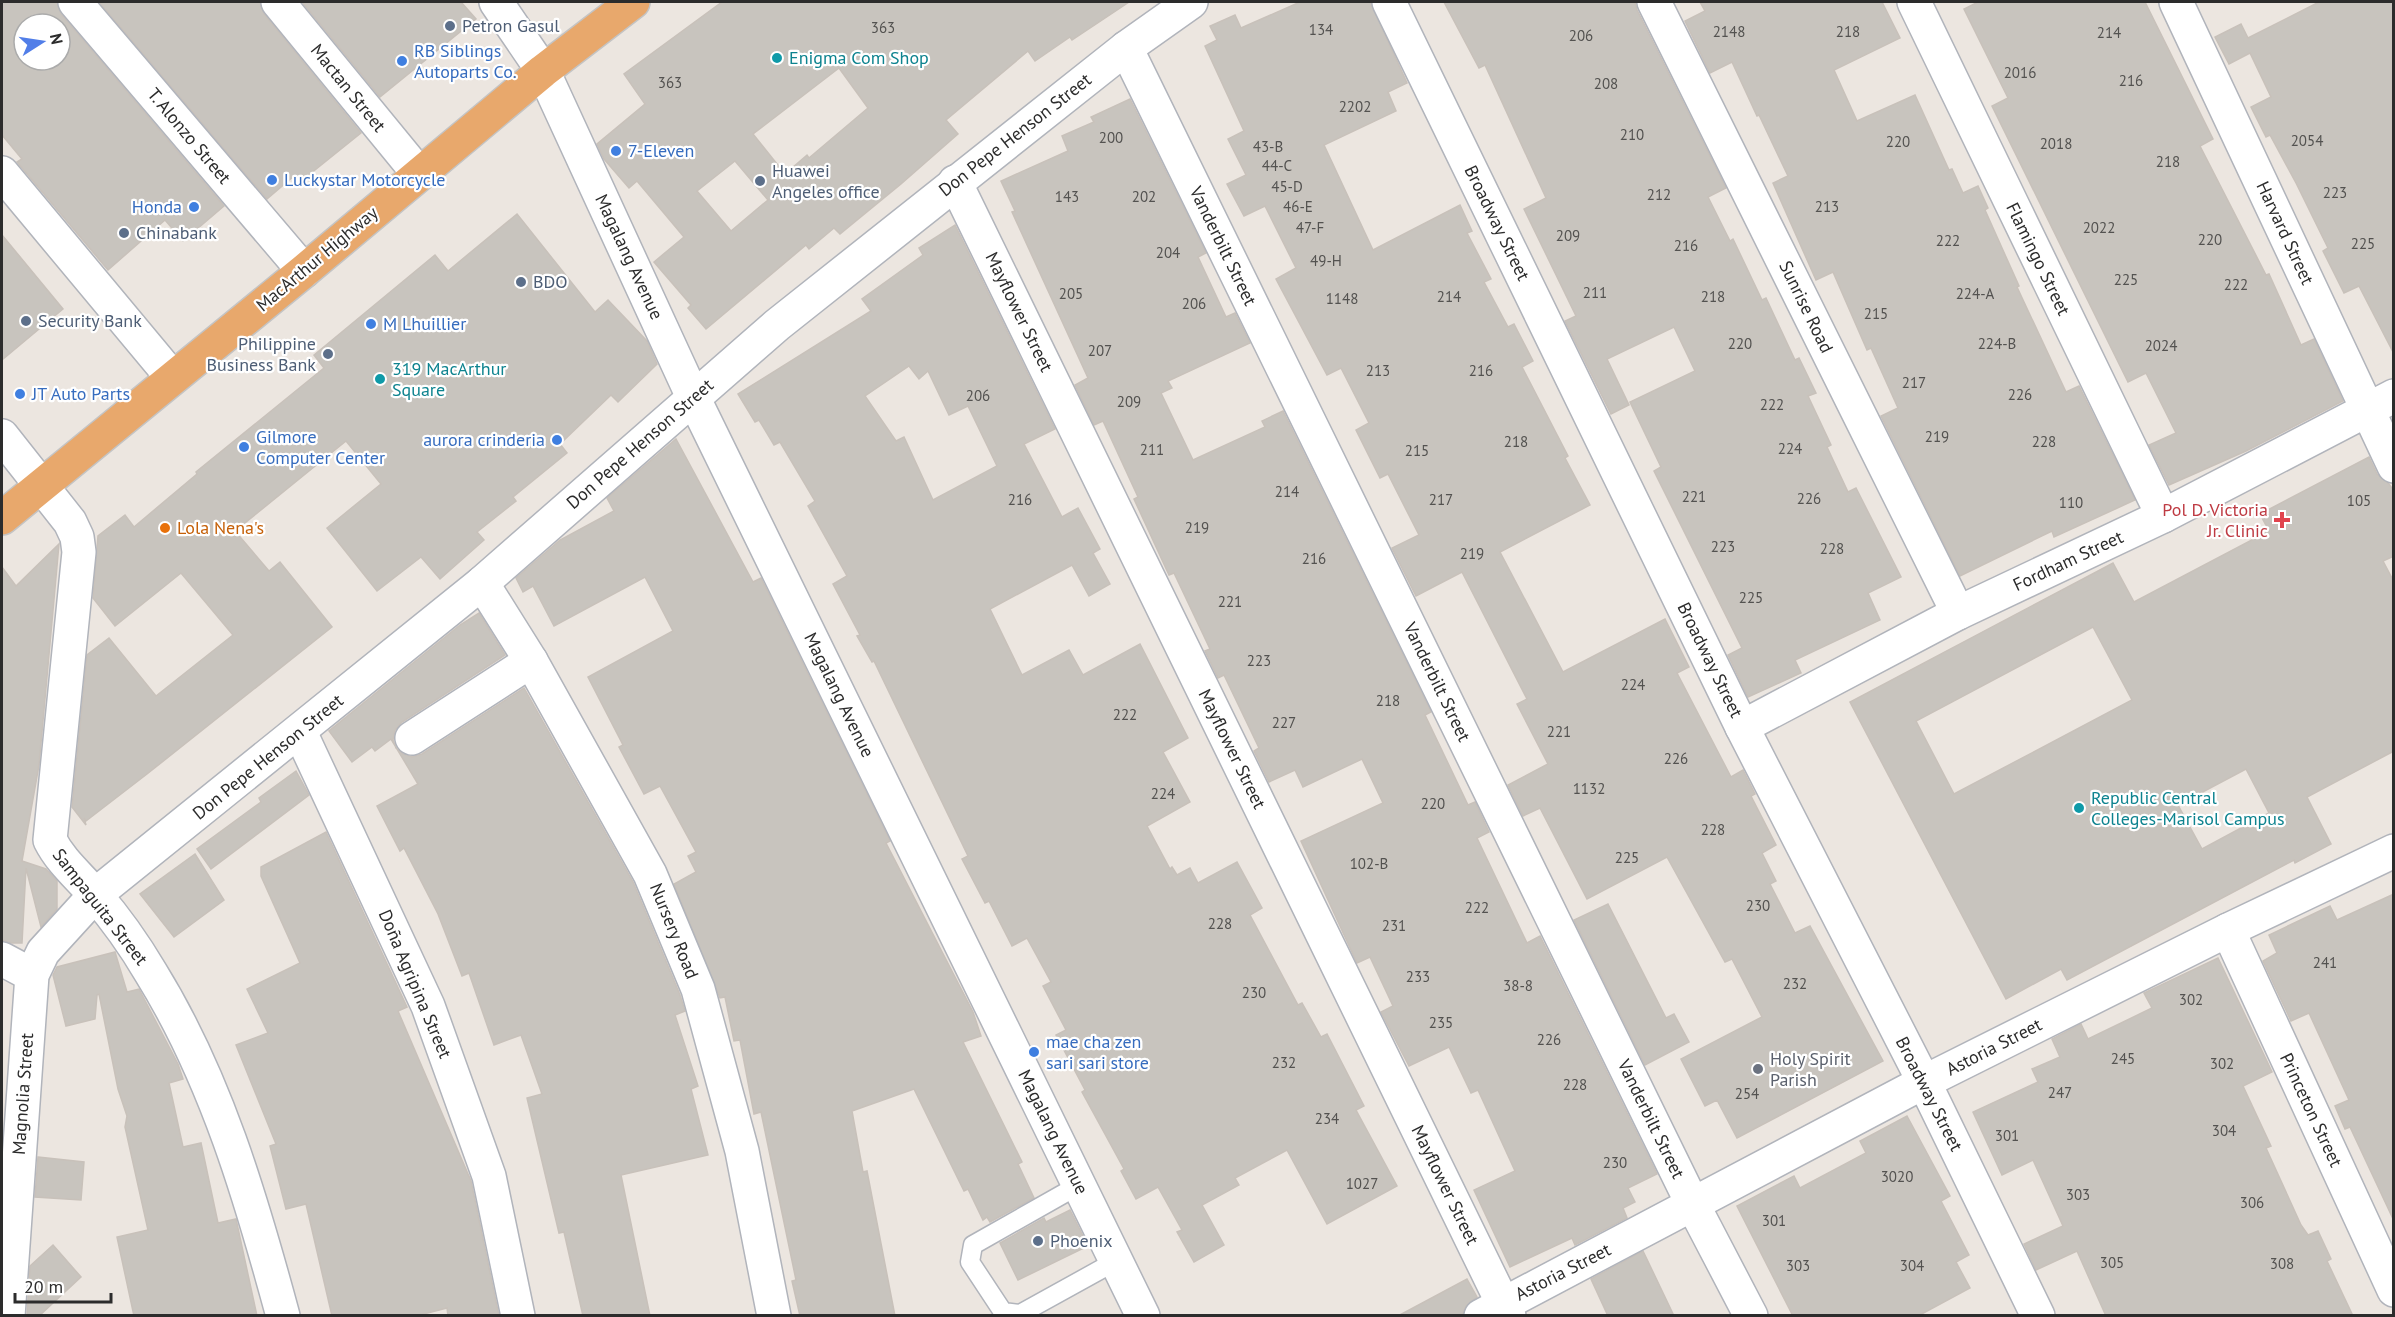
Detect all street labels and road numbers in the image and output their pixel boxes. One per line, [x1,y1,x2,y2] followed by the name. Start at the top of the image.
[306,39,391,136] street label: Mactan Street
[934,68,1096,201] street label: Don Pepe Henson Street
[143,83,236,188] street label: T. Alonzo Street
[1460,161,1535,284] street label: Broadway Street
[2252,177,2319,288] street label: Harvard Street
[1184,182,1262,309] street label: Vanderbilt Street
[590,190,669,323] street label: Magalang Avenue
[2001,199,2076,319] street label: Flamingo Street
[251,201,383,316] street label: MacArthur Highway
[980,248,1058,376] street label: Mayflower Street
[1774,257,1839,357] street label: Sunrise Road
[561,374,718,514] street label: Don Pepe Henson Street
[2009,525,2127,596] street label: Fordham Street
[1673,598,1748,721] street label: Broadway Street
[1398,618,1476,745] street label: Vanderbilt Street
[799,629,880,761] street label: Magalang Avenue
[1193,685,1271,813] street label: Mayflower Street
[188,689,348,824] street label: Don Pepe Henson Street
[48,844,153,970] street label: Sampaguita Street
[645,879,704,982] street label: Nursery Road
[374,906,457,1062] street label: Doña Agripina Street
[1942,1013,2045,1080] street label: Astoria Street
[7,1032,38,1156] street label: Magnolia Street
[1891,1033,1968,1155] street label: Broadway Street
[2275,1049,2348,1171] street label: Princeton Street
[1612,1055,1690,1182] street label: Vanderbilt Street
[1013,1066,1094,1198] street label: Magalang Avenue
[1406,1121,1484,1249] street label: Mayflower Street
[1511,1238,1614,1305] street label: Astoria Street

